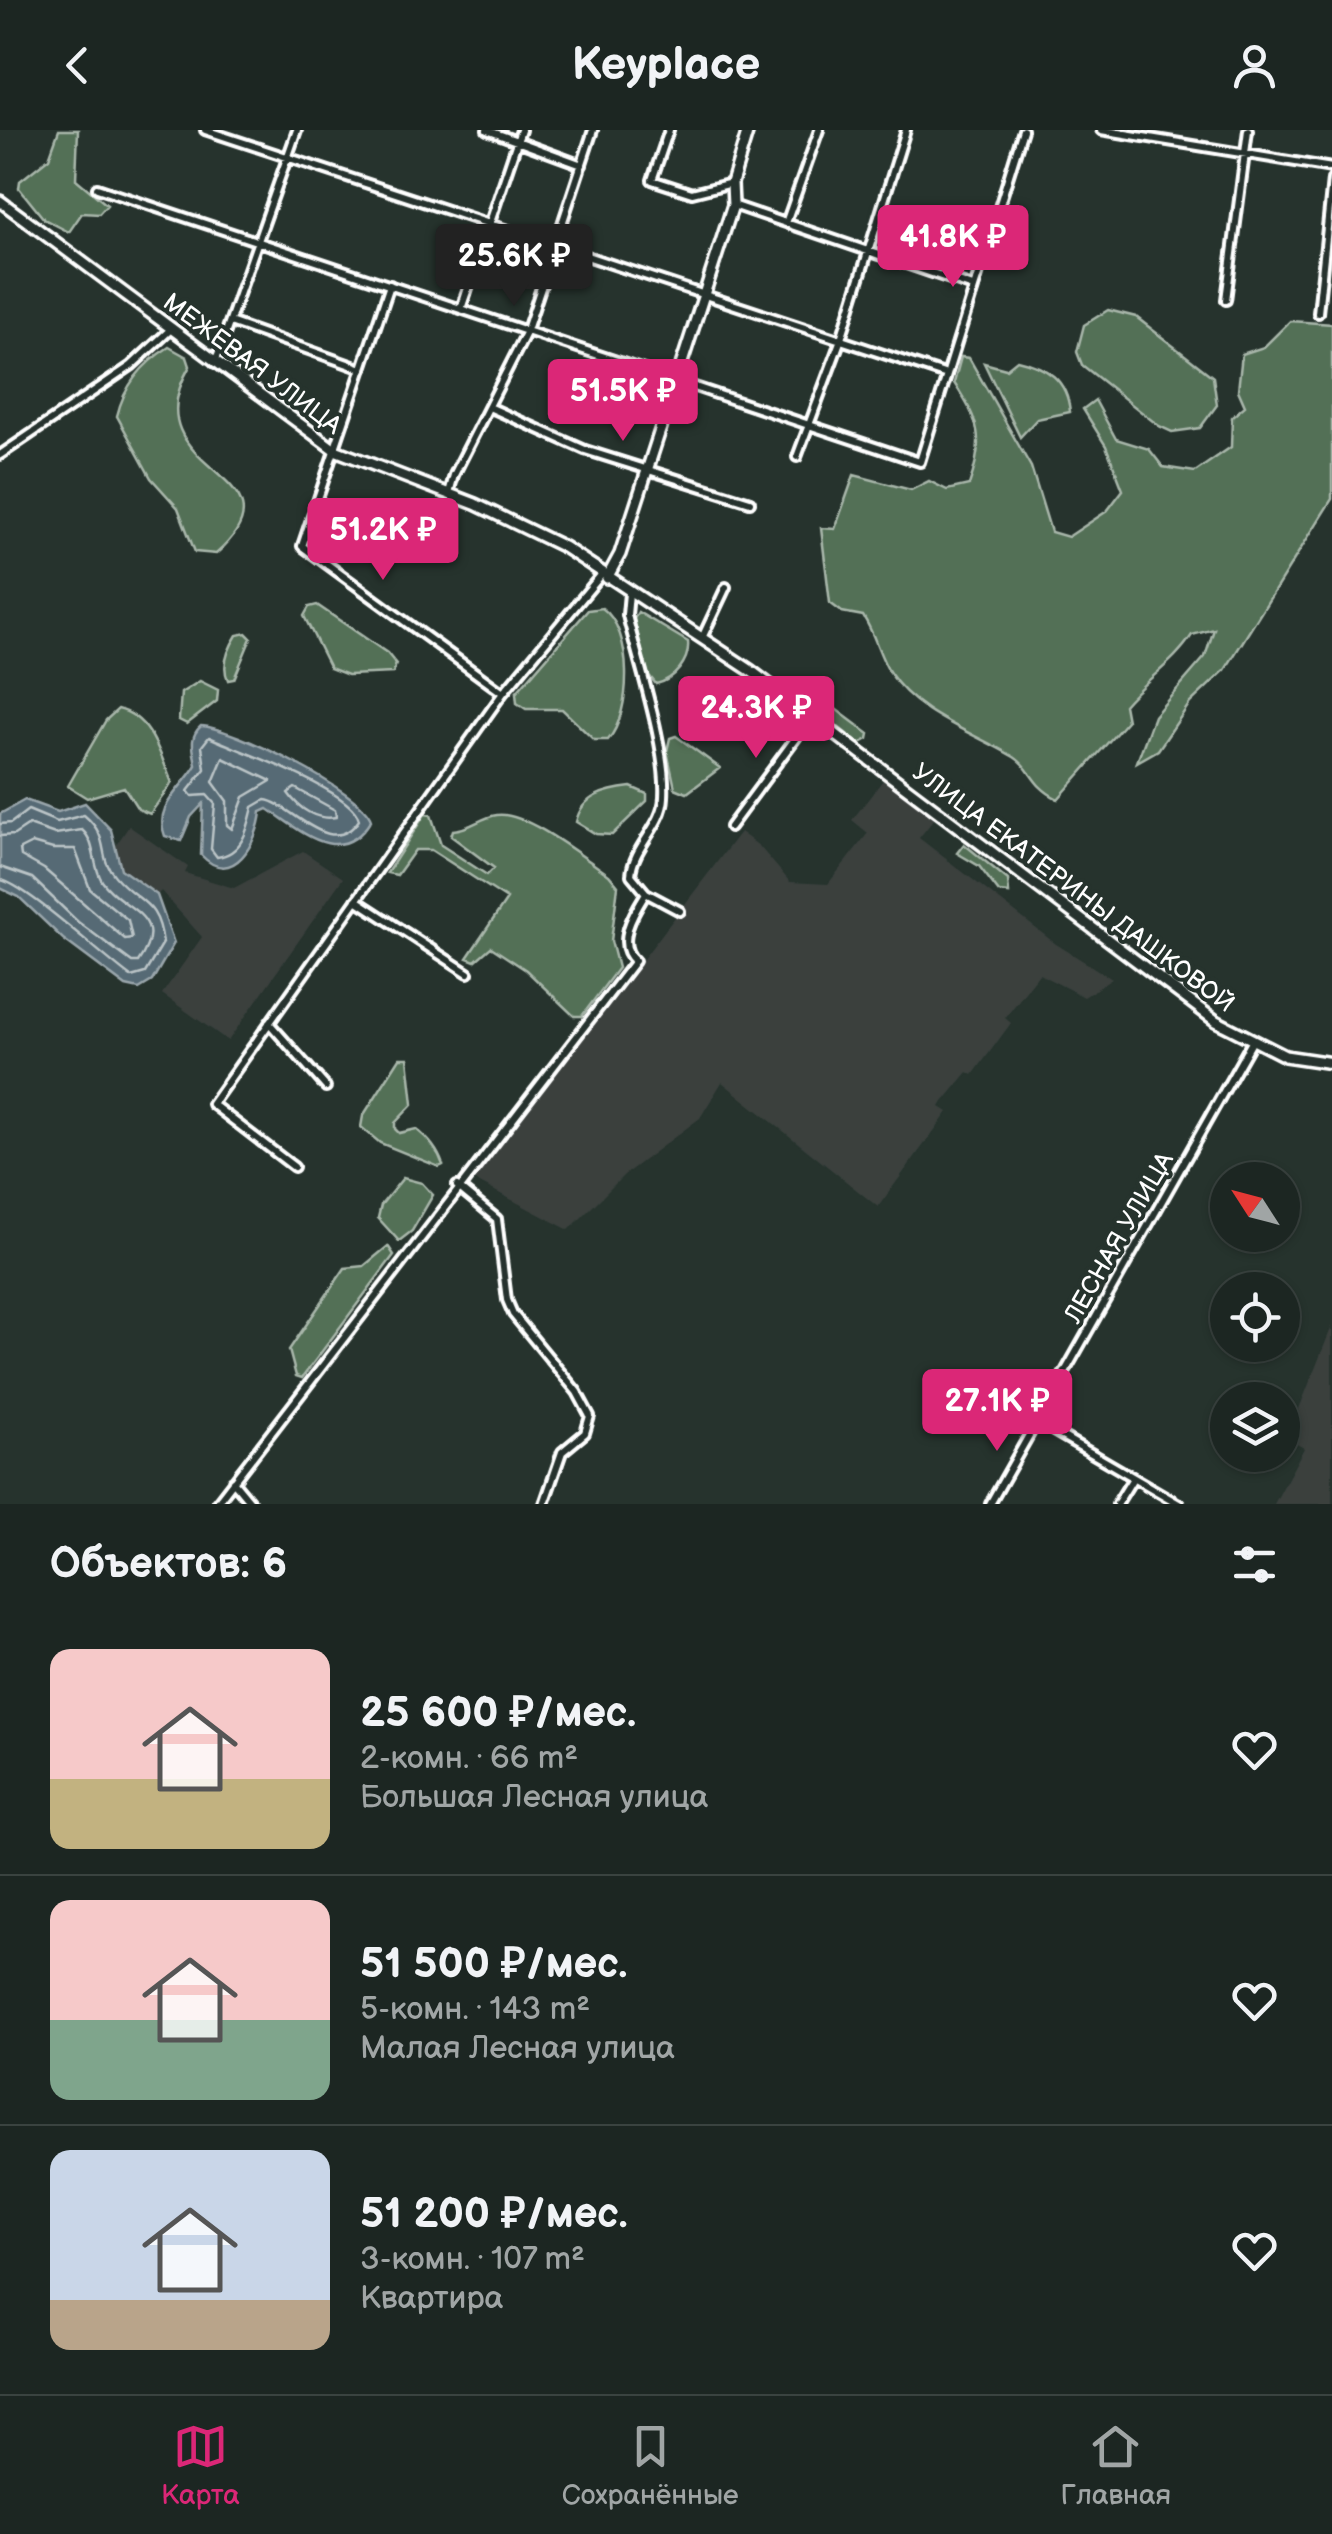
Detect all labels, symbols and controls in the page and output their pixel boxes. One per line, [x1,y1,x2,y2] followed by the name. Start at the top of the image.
[50,38,105,93] icon: back
[572,38,760,93] text: Keyplace
[1227,38,1282,93] icon: person
[861,205,1045,290] pin: 41.8K ₽
[900,218,1006,257] text: 41.8K ₽
[422,224,606,309] pin: 25.6K ₽
[457,237,571,276] text: 25.6K ₽
[157,287,348,442] street label: МЕЖЕВАЯ УЛИЦА
[531,359,715,444] pin: 51.5K ₽
[570,372,676,411] text: 51.5K ₽
[291,498,475,583] pin: 51.2K ₽
[329,511,437,550] text: 51.2K ₽
[664,676,848,761] pin: 24.3K ₽
[700,689,812,728] text: 24.3K ₽
[906,757,1240,1020] street label: УЛИЦА ЕКАТЕРИНЫ ДАШКОВОЙ
[1057,1146,1181,1330] street label: ЛЕСНАЯ УЛИЦА
[1210,1162,1300,1252] north arrow
[1210,1162,1300,1472] map controls
[1210,1272,1300,1362] button: locate
[905,1369,1089,1454] pin: 27.1K ₽
[944,1382,1050,1421] text: 27.1K ₽
[1210,1382,1300,1472] button: layers
[1227,1537,1282,1592] icon: filters
[50,1539,287,1590] text: Объектов: 6
[360,1688,636,1739] text: 25 600 ₽/мес.
[130,1689,250,1809] icon: home
[1227,1722,1282,1777] icon: heart
[360,1739,578,1778] text: 2-комн. · 66 m²
[360,1778,708,1817] text: Большая Лесная улица
[360,1939,628,1990] text: 51 500 ₽/мес.
[130,1940,250,2060] icon: home
[1227,1973,1282,2028] icon: heart
[360,1990,590,2029] text: 5-комн. · 143 m²
[360,2029,675,2068] text: Малая Лесная улица
[360,2189,628,2240] text: 51 200 ₽/мес.
[130,2190,250,2310] icon: home
[1227,2223,1282,2278] icon: heart
[360,2240,585,2279] text: 3-комн. · 107 m²
[360,2279,503,2318] text: Квартира
[161,2419,240,2512] tab: Карта
[562,2419,739,2512] tab: Сохранённые
[1061,2419,1171,2512] tab: Главная

